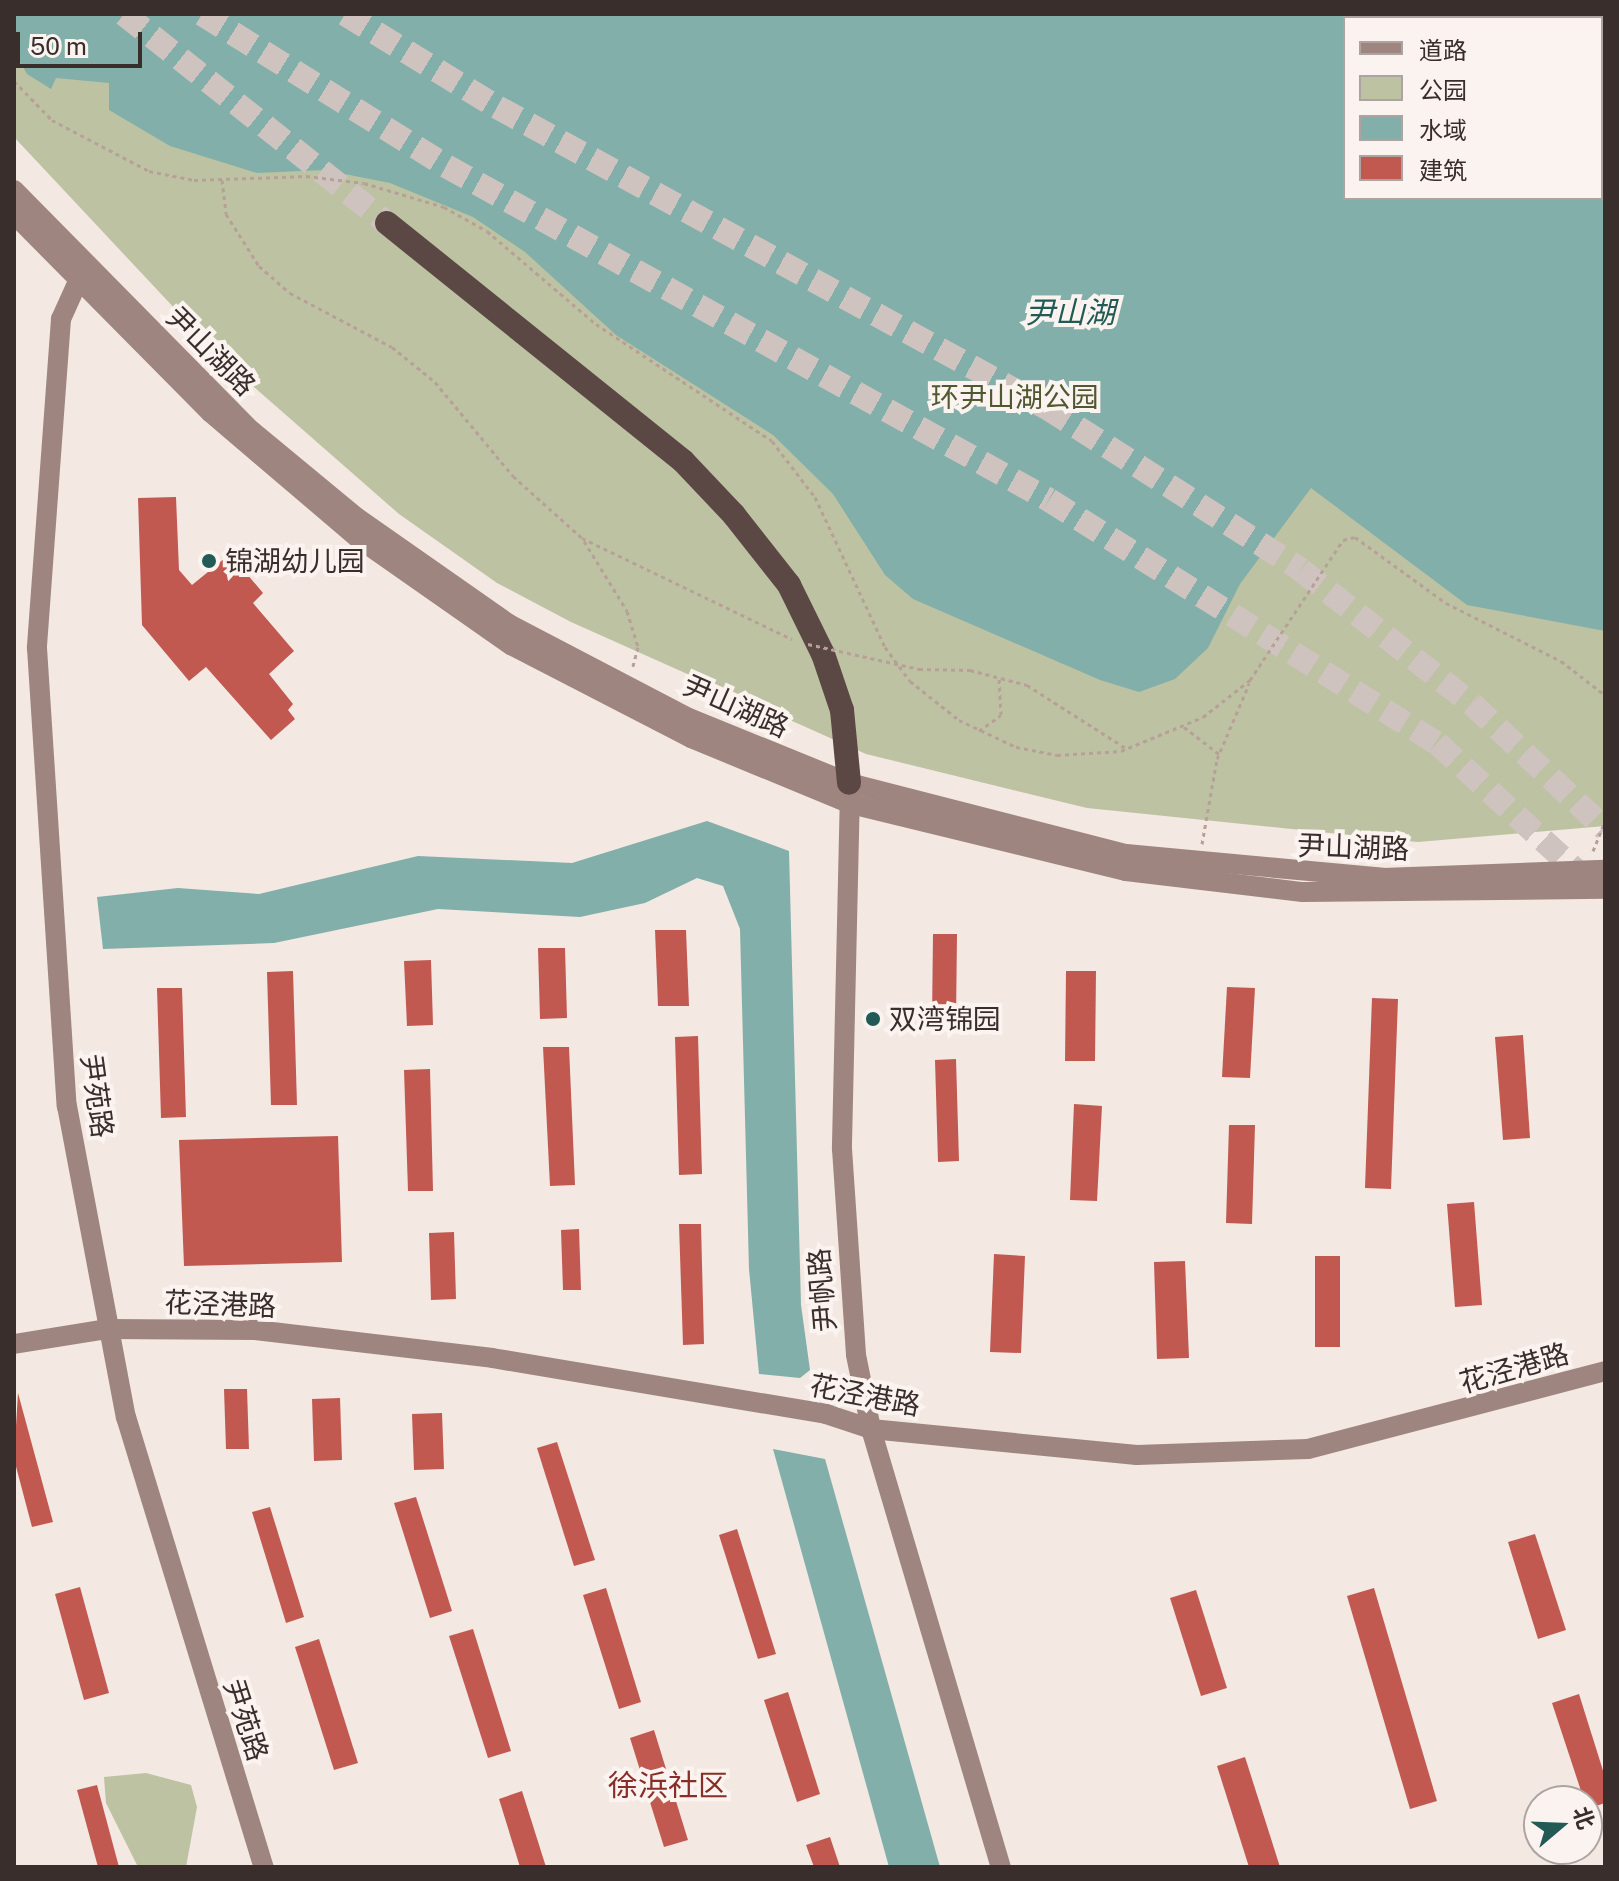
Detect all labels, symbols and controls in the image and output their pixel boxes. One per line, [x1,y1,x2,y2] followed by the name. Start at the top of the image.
[20,16,146,66] scale bar
[1343,16,1603,200] legend
[30,32,87,60] text: 50 m
[1419,36,1467,64] text: 道路
[1419,76,1467,104] text: 公园
[1419,116,1467,144] text: 水域
[1419,156,1467,184] text: 建筑
[1025,294,1115,330] water label: 尹山湖
[160,300,262,402] street label: 尹山湖路
[931,380,1099,414] park label: 环尹山湖公园
[225,544,365,578] place label: 锦湖幼儿园
[200,552,218,570] marker: 锦湖幼儿园
[678,668,794,744] street label: 尹山湖路
[1296,828,1410,866] street label: 尹山湖路
[889,1002,1001,1036] place label: 双湾锦园
[864,1010,882,1028] marker: 双湾锦园
[75,1052,119,1140] street label: 尹苑路
[802,1247,842,1333] street label: 尹帆路
[163,1285,277,1323] street label: 花泾港路
[1456,1336,1572,1400] street label: 花泾港路
[807,1368,923,1422] street label: 花泾港路
[217,1675,275,1765] street label: 尹苑路
[608,1767,728,1803] district label: 徐浜社区
[1523,1785,1603,1865] north arrow
[1568,1803,1600,1832] text: 北

